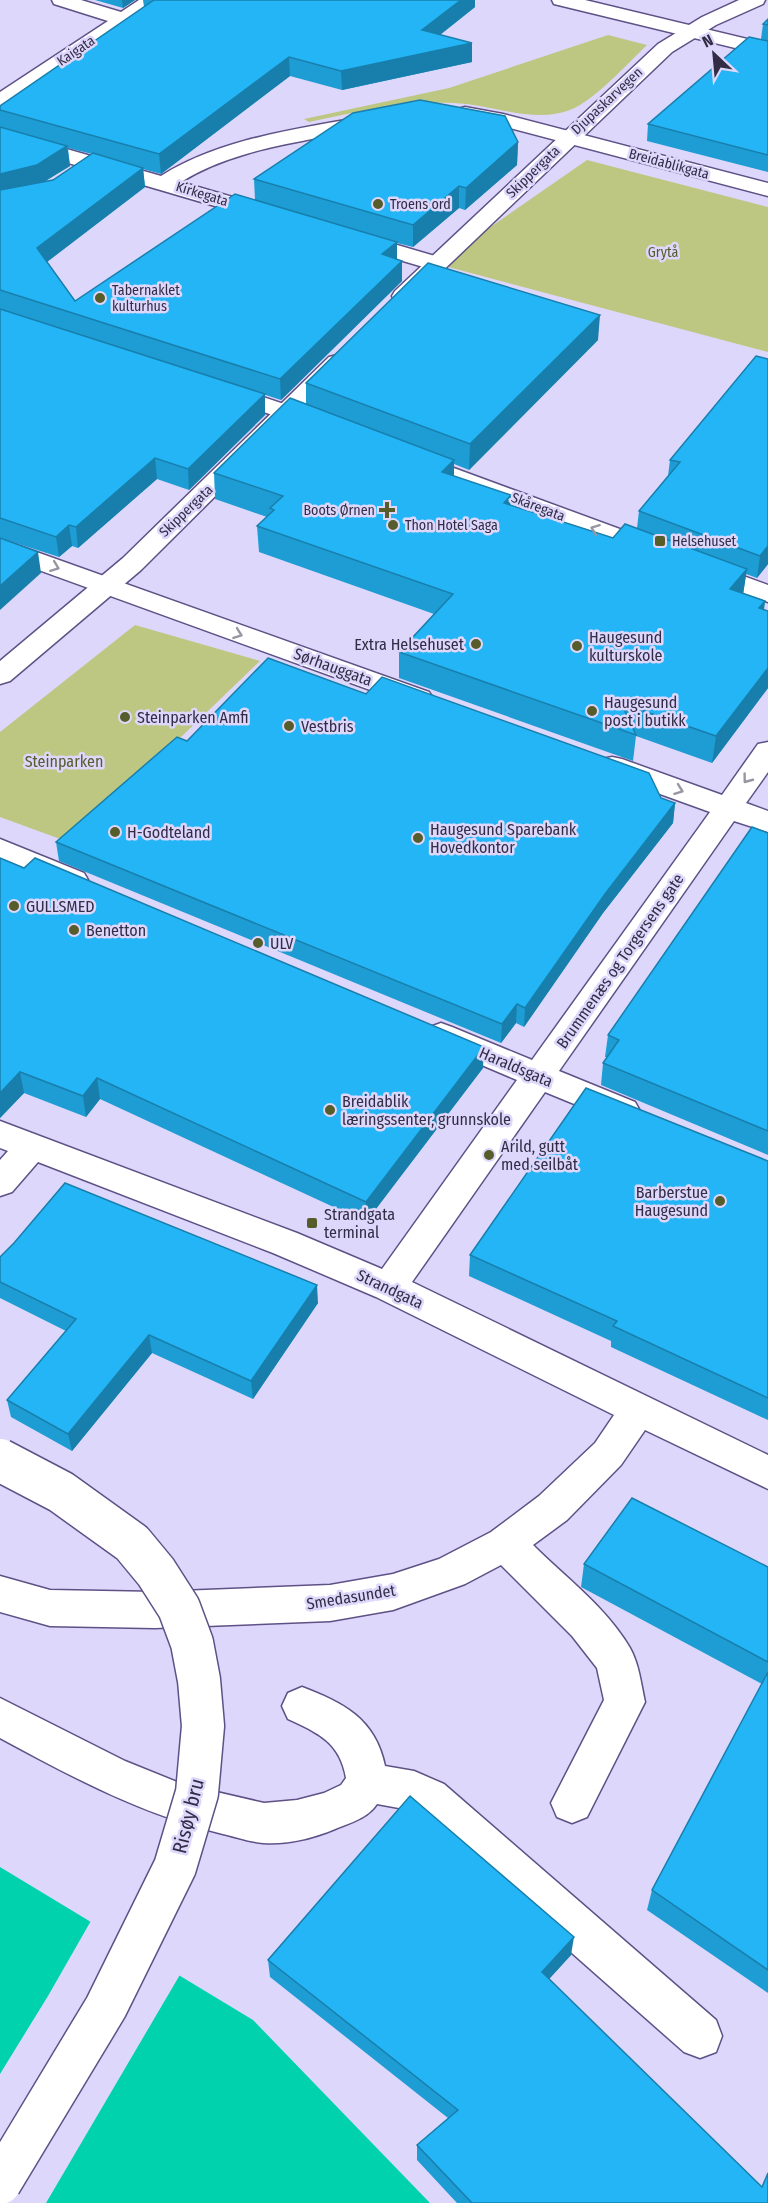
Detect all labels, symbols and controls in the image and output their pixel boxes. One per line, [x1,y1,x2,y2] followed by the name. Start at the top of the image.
[684,24,744,84] north arrow
[699,30,716,52] text: N
[54,32,98,70] street label: Kaigata
[568,64,646,138] street label: Djupaskarvegen
[503,142,563,202] street label: Skippergata
[627,145,711,183] street label: Breidablikgata
[174,178,230,210] street label: Kirkegata
[390,196,451,213] place label: Troens ord
[371,197,385,211] marker: Troens ord
[648,244,678,261] park label: Grytå
[112,282,180,315] place label: Tabernaklet kulturhus
[93,291,107,305] marker: Tabernaklet kulturhus
[156,481,216,541] street label: Skippergata
[509,489,567,525] street label: Skåregata
[303,502,375,519] place label: Boots Ørnen
[380,503,394,517] marker: Boots Ørnen
[405,517,498,534] place label: Thon Hotel Saga
[386,518,400,532] marker: Thon Hotel Saga
[590,524,601,536] one-way arrow
[672,533,737,550] place label: Helsehuset
[653,534,667,548] marker: Helsehuset
[49,560,60,572] one-way arrow
[232,626,243,639] one-way arrow
[589,628,663,665] place label: Haugesund kulturskole
[354,635,465,654] place label: Extra Helsehuset
[469,637,483,651] marker: Extra Helsehuset
[570,639,584,653] marker: Haugesund kulturskole
[291,644,375,690] street label: Sørhauggata
[604,693,686,730] place label: Haugesund post i butikk
[585,704,599,718] marker: Haugesund post i butikk
[137,708,249,727] place label: Steinparken Amfi
[118,710,132,724] marker: Steinparken Amfi
[301,717,354,736] place label: Vestbris
[282,719,296,733] marker: Vestbris
[25,752,103,771] park label: Steinparken
[743,772,754,783] one-way arrow
[673,783,684,796] one-way arrow
[430,820,577,857] place label: Haugesund Sparebank Hovedkontor
[127,823,211,842] place label: H-Godteland
[108,825,122,839] marker: H-Godteland
[411,831,425,845] marker: Haugesund Sparebank Hovedkontor
[552,870,688,1052] street label: Brummenæs og Torgersens gate
[26,897,94,916] place label: GULLSMED
[7,899,21,913] marker: GULLSMED
[86,921,146,940] place label: Benetton
[67,923,81,937] marker: Benetton
[270,934,294,953] place label: ULV
[251,936,265,950] marker: ULV
[476,1043,556,1091] street label: Haraldsgata
[342,1092,511,1129] place label: Breidablik læringssenter, grunnskole
[323,1103,337,1117] marker: Breidablik læringssenter, grunnskole
[501,1137,579,1174] place label: Arild, gutt med seilbåt
[482,1148,496,1162] marker: Arild, gutt med seilbåt
[635,1183,708,1220] place label: Barberstue Haugesund
[713,1194,727,1208] marker: Barberstue Haugesund
[324,1205,395,1242] place label: Strandgata terminal
[305,1216,319,1230] marker: Strandgata terminal
[354,1265,426,1313] street label: Strandgata
[305,1580,398,1613] street label: Smedasundet
[167,1776,209,1856] street label: Risøy bru

